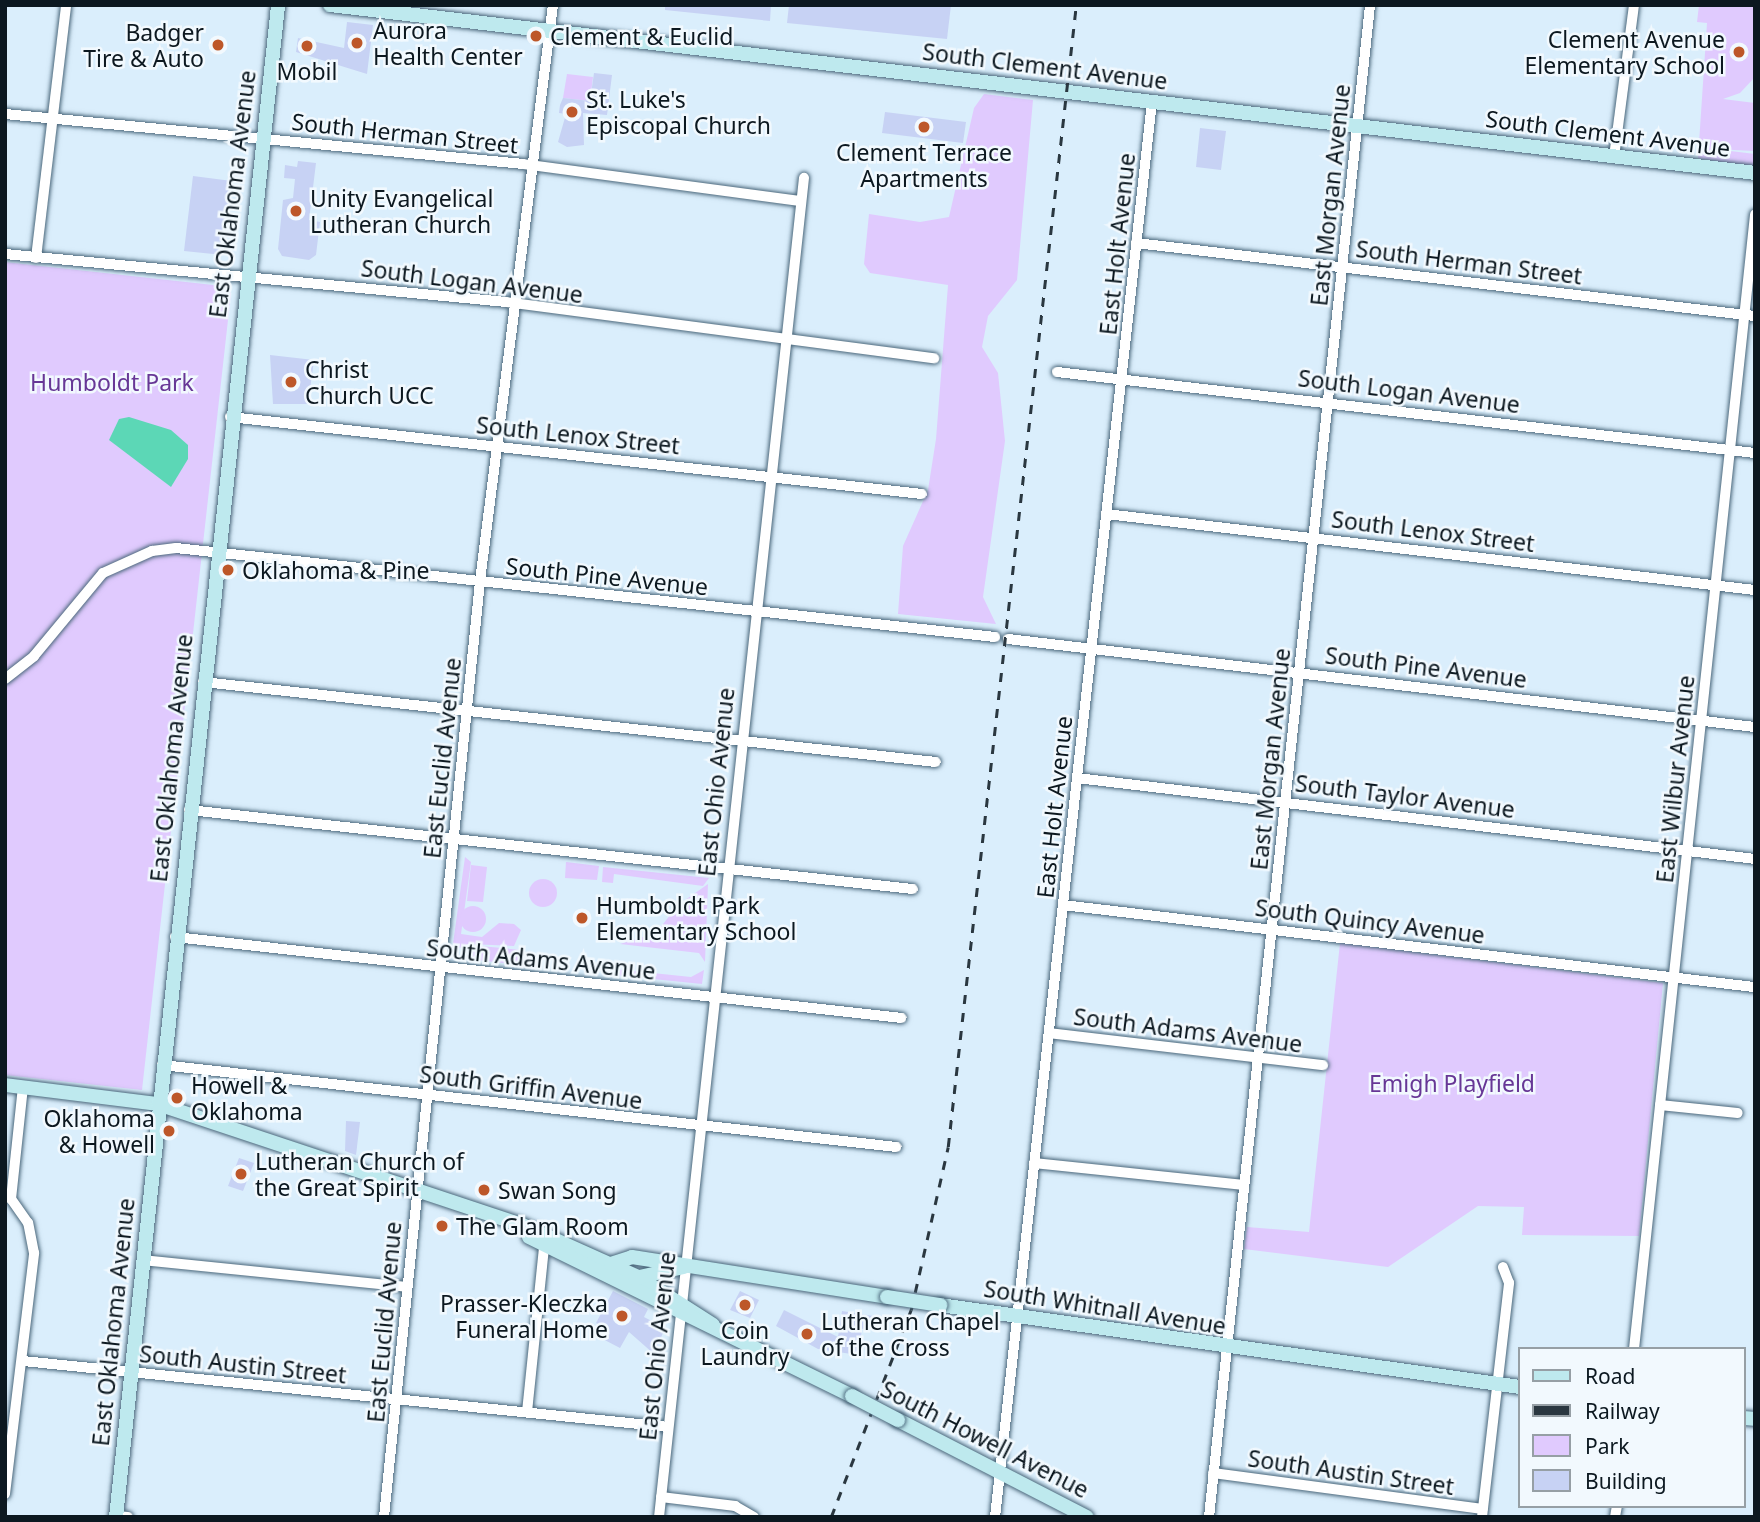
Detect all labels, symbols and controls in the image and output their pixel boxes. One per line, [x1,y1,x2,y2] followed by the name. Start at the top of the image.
[373,16,523,70] place label: Aurora Health Center
[83,18,204,72] place label: Badger Tire & Auto
[550,22,733,50] place label: Clement & Euclid
[1525,25,1725,79] place label: Clement Avenue Elementary School
[528,28,544,44] marker: Clement & Euclid
[347,33,367,53] marker: Aurora Health Center
[210,37,226,53] marker: Badger Tire & Auto
[921,37,1169,95] street label: South Clement Avenue
[299,38,315,54] marker: Mobil
[1731,44,1747,60] marker: Clement Avenue Elementary School
[277,57,337,85] place label: Mobil
[203,69,261,319] street label: East Oklahoma Avenue
[1305,83,1355,307] street label: East Morgan Avenue
[586,85,771,139] place label: St. Luke's Episcopal Church
[564,104,580,120] marker: St. Luke's Episcopal Church
[1484,104,1732,162] street label: South Clement Avenue
[290,107,520,159] street label: South Herman Street
[916,119,932,135] marker: Clement Terrace Apartments
[836,138,1012,192] place label: Clement Terrace Apartments
[1094,152,1140,336] street label: East Holt Avenue
[310,184,493,238] place label: Unity Evangelical Lutheran Church
[288,203,304,219] marker: Unity Evangelical Lutheran Church
[1354,234,1584,290] street label: South Herman Street
[360,254,584,308] street label: South Logan Avenue
[305,355,434,409] place label: Christ Church UCC
[1297,364,1521,418] street label: South Logan Avenue
[30,368,194,396] park label: Humboldt Park
[283,374,299,390] marker: Christ Church UCC
[475,411,681,459] street label: South Lenox Street
[1330,505,1536,557] street label: South Lenox Street
[505,552,709,600] street label: South Pine Avenue
[242,556,429,584] place label: Oklahoma & Pine
[220,562,236,578] marker: Oklahoma & Pine
[144,633,198,883] street label: East Oklahoma Avenue
[1324,641,1528,693] street label: South Pine Avenue
[1245,647,1295,871] street label: East Morgan Avenue
[418,656,466,860] street label: East Euclid Avenue
[1650,674,1700,884] street label: East Wilbur Avenue
[692,686,740,878] street label: East Ohio Avenue
[1031,715,1077,899] street label: East Holt Avenue
[1294,769,1516,823] street label: South Taylor Avenue
[596,891,796,945] place label: Humboldt Park Elementary School
[1254,893,1486,949] street label: South Quincy Avenue
[574,910,590,926] marker: Humboldt Park Elementary School
[425,933,657,985] street label: South Adams Avenue
[1072,1002,1304,1058] street label: South Adams Avenue
[418,1060,644,1114] street label: South Griffin Avenue
[1369,1069,1535,1097] park label: Emigh Playfield
[191,1071,303,1125] place label: Howell & Oklahoma
[169,1090,185,1106] marker: Howell & Oklahoma
[43,1104,155,1158] place label: Oklahoma & Howell
[161,1123,177,1139] marker: Oklahoma & Howell
[255,1147,464,1201] place label: Lutheran Church of the Great Spirit
[233,1166,249,1182] marker: Lutheran Church of the Great Spirit
[498,1176,617,1204] place label: Swan Song
[476,1182,492,1198] marker: Swan Song
[86,1197,140,1447] street label: East Oklahoma Avenue
[456,1212,629,1240] place label: The Glam Room
[434,1218,450,1234] marker: The Glam Room
[361,1220,407,1424] street label: East Euclid Avenue
[633,1250,681,1442] street label: East Ohio Avenue
[982,1274,1228,1340] street label: South Whitnall Avenue
[440,1289,608,1343] place label: Prasser-Kleczka Funeral Home
[737,1297,753,1313] marker: Coin Laundry
[821,1307,1000,1361] place label: Lutheran Chapel of the Cross
[614,1308,630,1324] marker: Prasser-Kleczka Funeral Home
[701,1316,789,1370] place label: Coin Laundry
[799,1326,815,1342] marker: Lutheran Chapel of the Cross
[138,1339,348,1389] street label: South Austin Street
[1518,1347,1746,1508] legend
[1585,1362,1635,1390] text: Road
[877,1375,1093,1503] street label: South Howell Avenue
[1585,1397,1660,1425] text: Railway
[1585,1432,1629,1460] text: Park
[1246,1444,1456,1500] street label: South Austin Street
[1585,1467,1667,1495] text: Building

